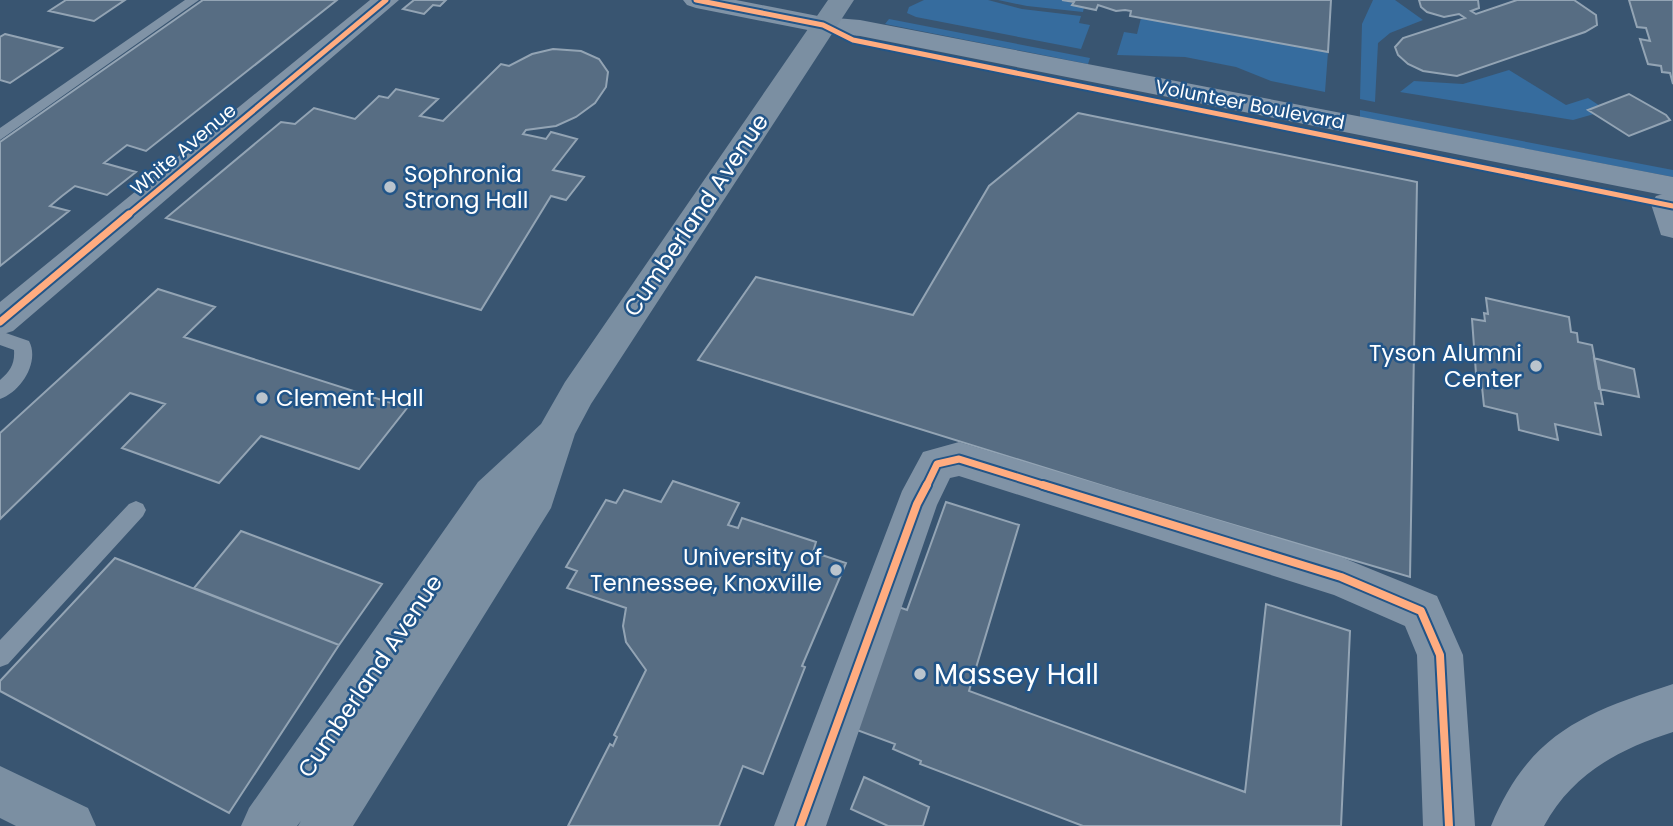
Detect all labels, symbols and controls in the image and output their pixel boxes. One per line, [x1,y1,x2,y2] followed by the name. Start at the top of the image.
[1153,73,1347,136] street label: Volunteer Boulevard
[125,97,242,202] street label: White Avenue
[616,107,776,323] street label: Cumberland Avenue
[404,158,528,216] place label: Sophronia Strong Hall
[382,179,398,195] marker: Sophronia Strong Hall
[1369,337,1522,395] place label: Tyson Alumni Center
[1528,358,1544,374] marker: Tyson Alumni Center
[276,382,424,414] place label: Clement Hall
[254,390,270,406] marker: Clement Hall
[590,541,822,599] place label: University of Tennessee, Knoxville
[828,562,844,578] marker: University of Tennessee, Knoxville
[290,568,450,784] street label: Cumberland Avenue
[934,655,1099,694] place label: Massey Hall
[912,666,928,682] marker: Massey Hall

